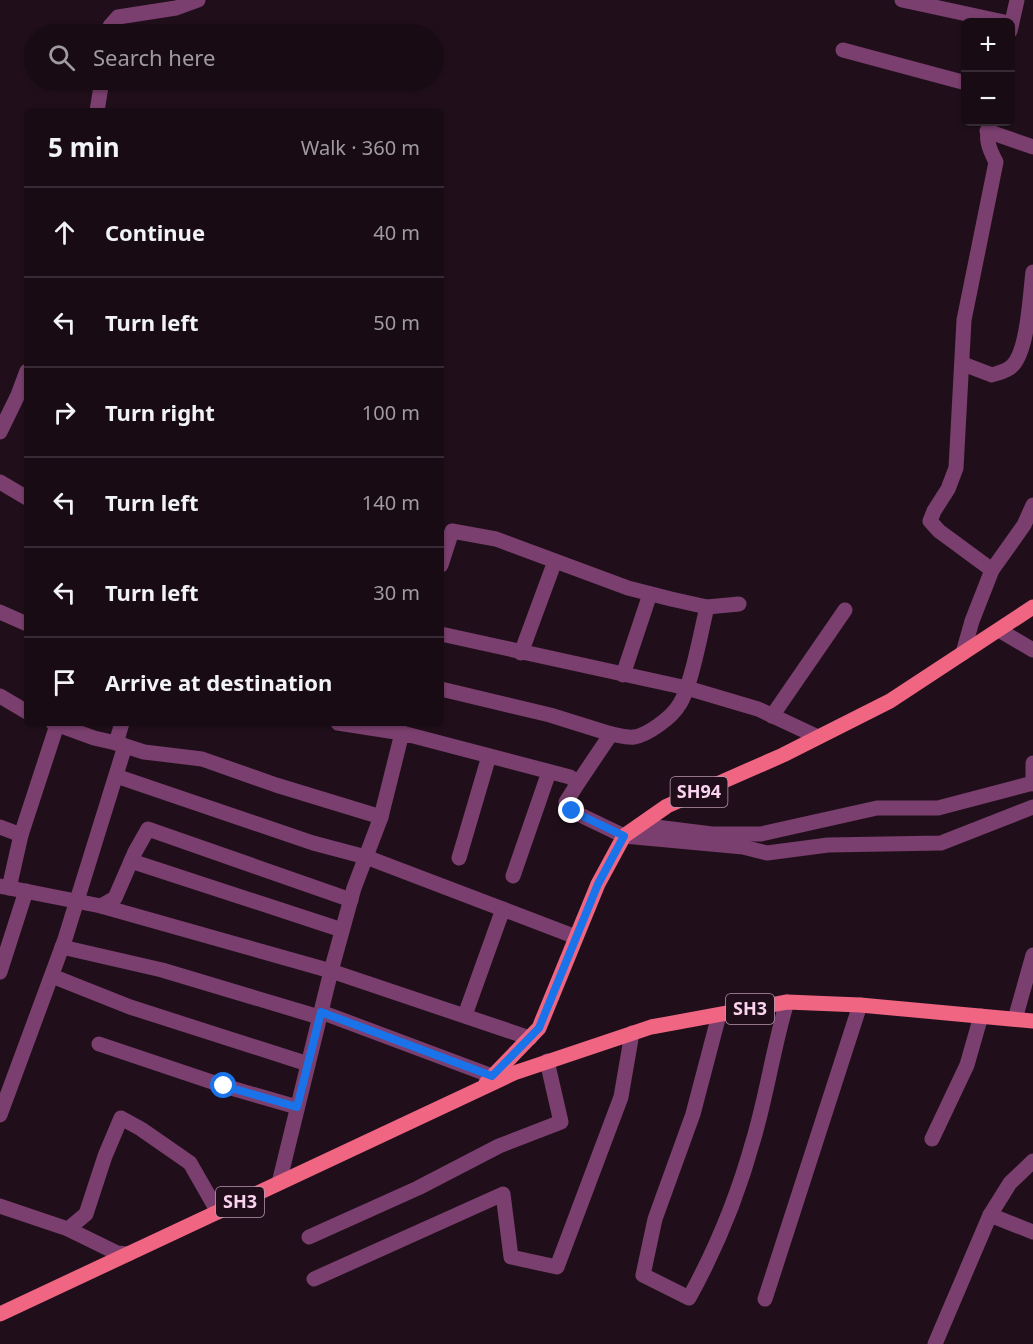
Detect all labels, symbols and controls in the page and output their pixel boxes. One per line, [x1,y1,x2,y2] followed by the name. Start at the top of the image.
[961,18,1015,126] map controls
[961,18,1015,72] button: +
[24,24,444,90] search box
[45,41,78,74] icon: search
[93,42,215,72] text: Search here
[961,72,1015,126] button: −
[48,129,120,165] text: 5 min
[301,134,420,161] text: Walk · 360 m
[48,216,81,249] icon: ahead
[105,217,205,247] text: Continue
[373,219,420,246] text: 40 m
[48,306,81,339] icon: left
[105,307,199,337] text: Turn left
[373,309,420,336] text: 50 m
[48,396,81,429] icon: right
[105,397,215,427] text: Turn right
[362,399,420,426] text: 100 m
[48,486,81,519] icon: left
[105,487,199,517] text: Turn left
[362,489,420,516] text: 140 m
[48,576,81,609] icon: left
[105,577,199,607] text: Turn left
[373,579,420,606] text: 30 m
[48,666,81,699] icon: arrive
[105,667,332,697] text: Arrive at destination
[670,777,728,807] road number: SH94
[558,797,584,823] route end
[726,994,774,1024] road number: SH3
[210,1072,236,1098] route start
[216,1187,264,1217] road number: SH3

